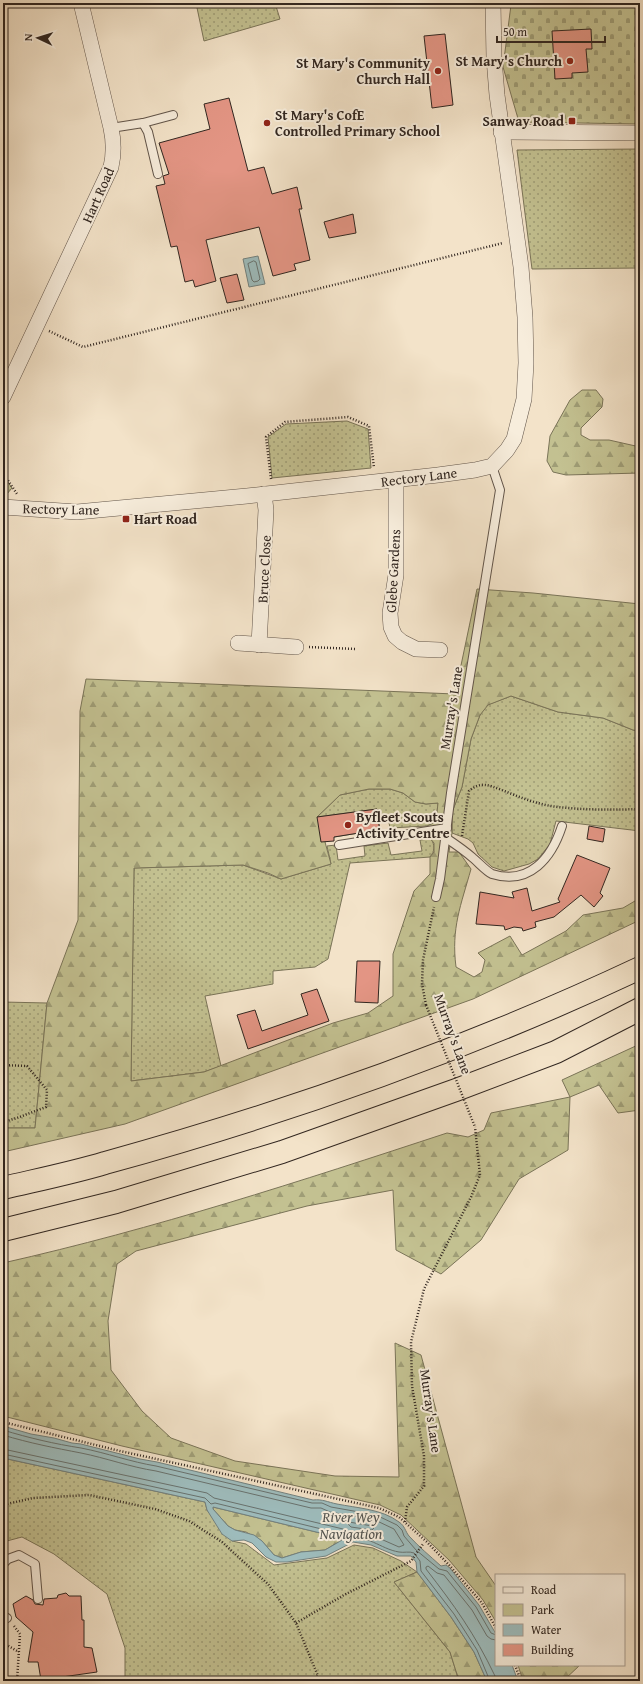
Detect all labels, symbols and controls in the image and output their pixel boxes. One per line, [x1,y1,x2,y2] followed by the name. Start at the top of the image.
[18,18,58,58] north arrow
[497,18,605,44] scale bar
[503,23,527,40] text: 50 m
[20,32,36,42] text: N
[455,51,563,71] place label: St Mary's Church
[296,53,431,89] place label: St Mary's Community Church Hall
[565,56,575,66] marker: St Mary's Church
[433,66,443,76] marker: St Mary's Community Church Hall
[275,105,441,141] place label: St Mary's CofE Controlled Primary School
[483,111,564,131] place label: Sanway Road
[567,116,577,126] marker: Sanway Road
[262,118,272,128] marker: St Mary's CofE Controlled Primary School
[77,164,119,226] street label: Hart Road
[380,462,459,492] street label: Rectory Lane
[23,498,100,520] street label: Rectory Lane
[134,509,197,529] place label: Hart Road
[121,514,131,524] marker: Hart Road
[381,529,405,613] street label: Glebe Gardens
[252,534,276,603] street label: Bruce Close
[435,664,468,751] street label: Murray's Lane
[356,807,450,843] place label: Byfleet Scouts Activity Centre
[343,820,353,830] marker: Byfleet Scouts Activity Centre
[429,991,477,1077] street label: Murray's Lane
[415,1368,447,1454] street label: Murray's Lane
[320,1506,383,1544] water label: River Wey Navigation
[495,1574,625,1666] legend
[531,1581,557,1598] text: Road
[531,1601,555,1618] text: Park
[531,1621,561,1638] text: Water
[531,1641,574,1658] text: Building

